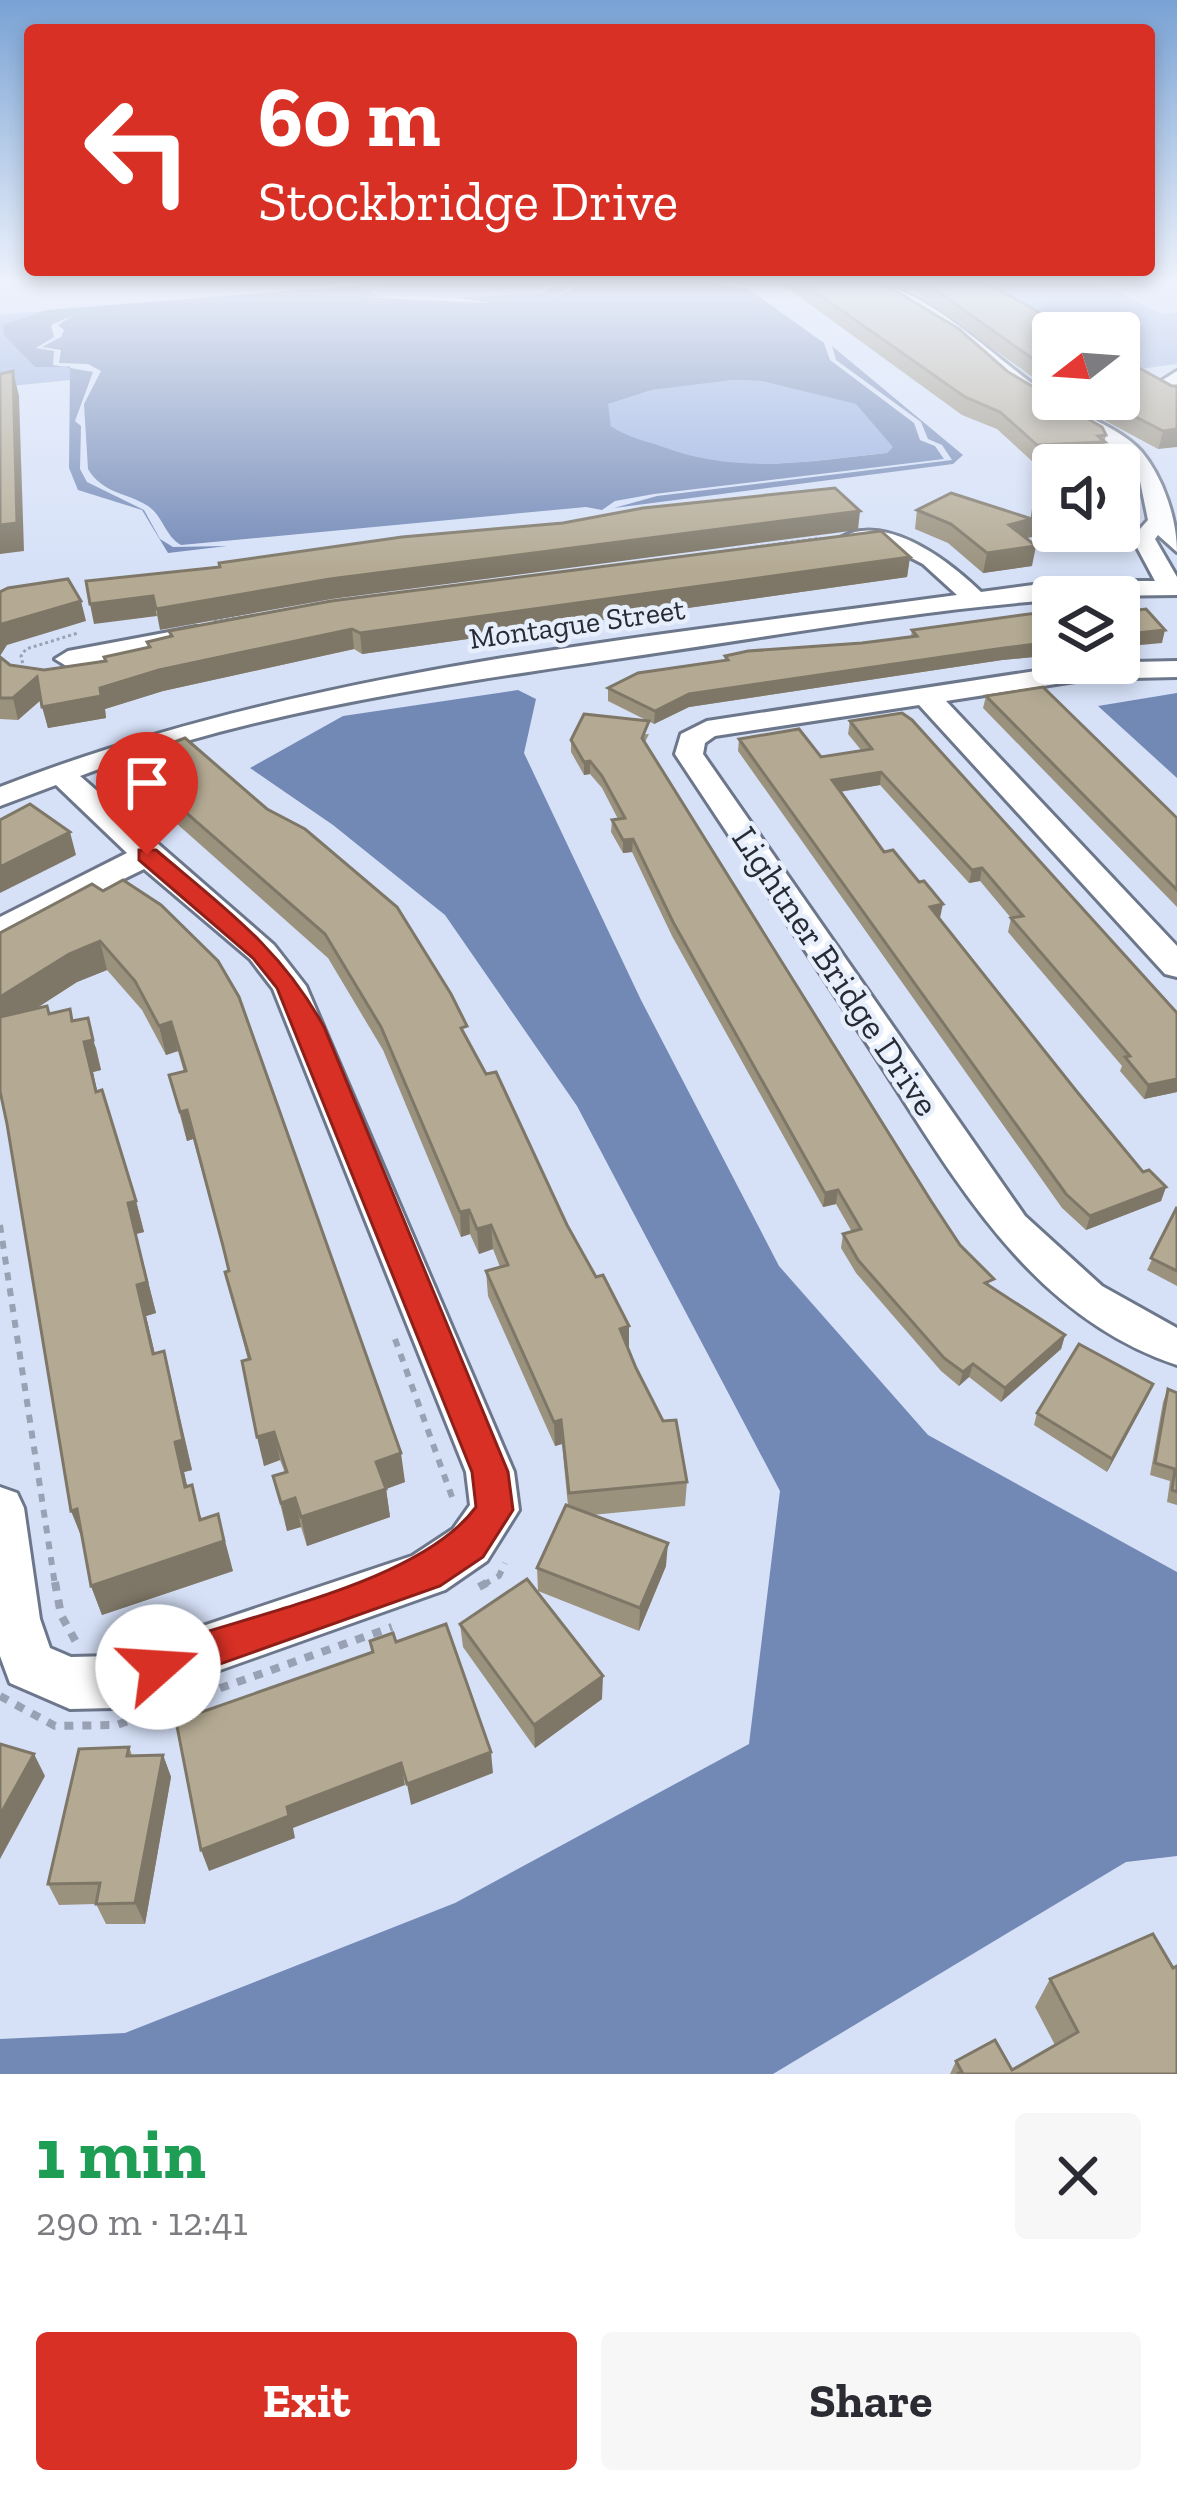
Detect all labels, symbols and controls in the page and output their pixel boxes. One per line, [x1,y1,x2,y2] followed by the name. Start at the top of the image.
[258,67,441,168] text: 60 m
[60,72,216,228] icon: left
[258,169,678,234] text: Stockbridge Drive
[1032,312,1140,420] north arrow
[1032,312,1140,684] map controls
[1032,444,1140,552] button: sound
[1032,576,1140,684] button: layers
[467,591,687,657] street label: Montague Street
[96,732,198,855] pin
[114,750,180,816] icon: arrive
[723,818,949,1124] street label: Lightner Bridge Drive
[95,1604,221,1730] position arrow
[36,2110,206,2196] text: 1 min
[1015,2113,1141,2239] button: close
[36,2198,248,2245] text: 290 m · 12:41
[36,2332,577,2470] button: Exit
[601,2332,1141,2470] button: Share

